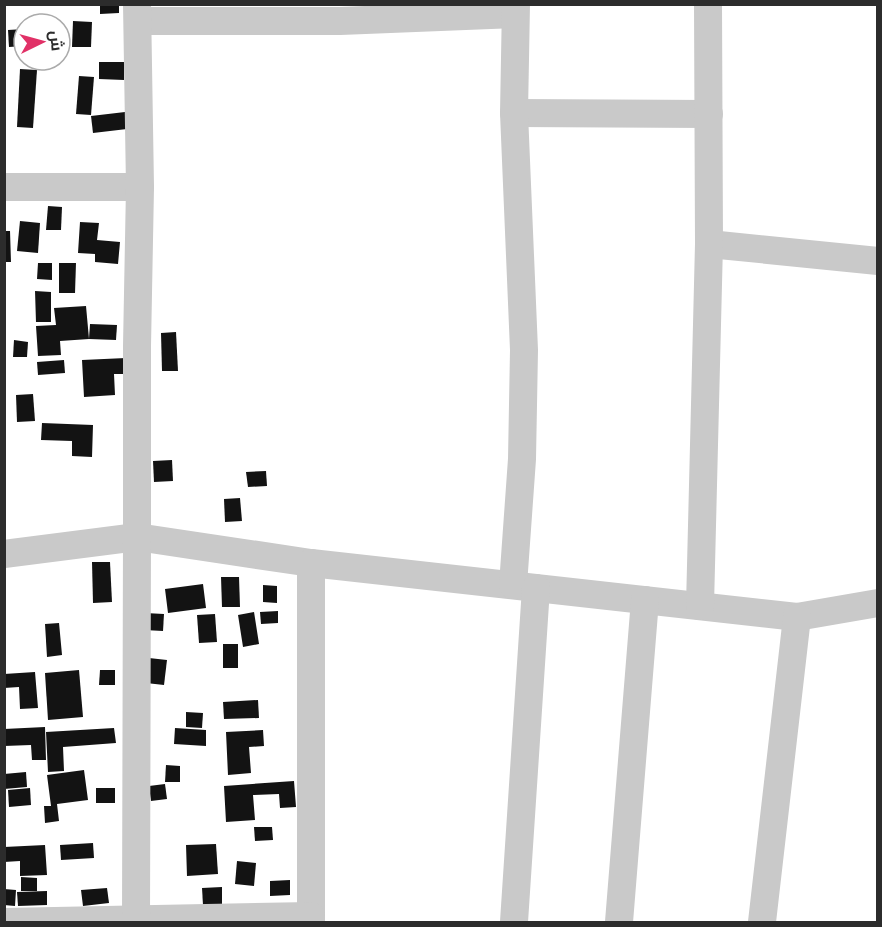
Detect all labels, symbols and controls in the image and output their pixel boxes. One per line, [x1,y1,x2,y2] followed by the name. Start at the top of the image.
[12,12,72,72] north arrow
[46,30,67,52] text: ش

